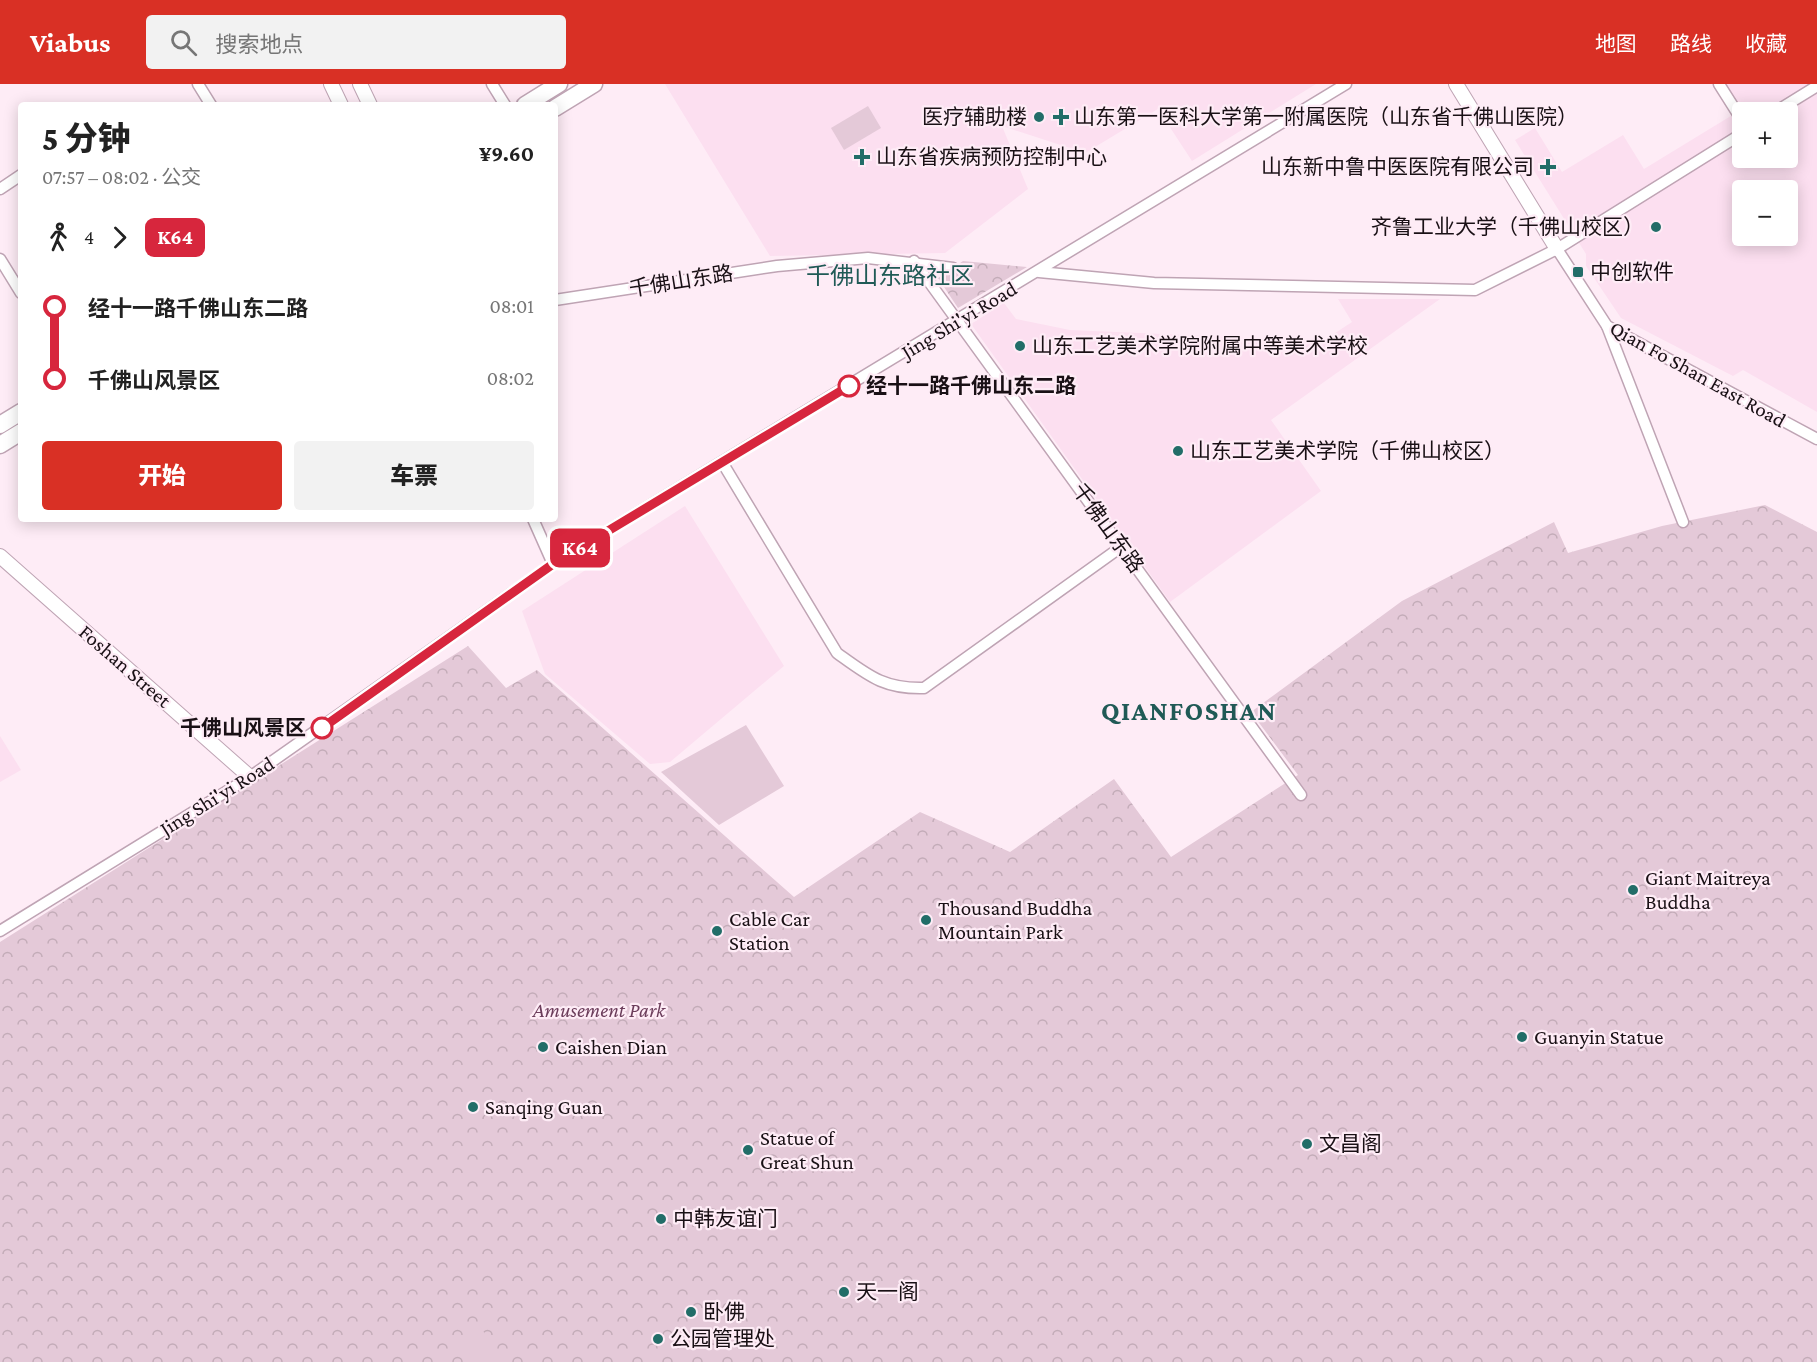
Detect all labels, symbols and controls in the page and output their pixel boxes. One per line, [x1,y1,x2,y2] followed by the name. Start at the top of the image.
[146,15,566,69] search box
[167,26,200,59] icon: search
[30,27,110,58] text: Viabus
[215,32,303,57] text: 搜索地点
[1595,32,1637,56] text: 地图
[1670,32,1712,56] text: 路线
[1745,32,1787,56] text: 收藏
[1732,102,1798,246] map controls
[1732,102,1798,168] button: +
[922,105,1027,129] place label: 医疗辅助楼
[1074,105,1578,129] place label: 山东第一医科大学第一附属医院（山东省千佛山医院）
[1052,108,1070,126] marker: 山东第一医科大学第一附属医院（山东省千佛山医院）
[1032,110,1046,124] marker: 医疗辅助楼
[42,120,131,157] text: 5 分钟
[479,141,534,166] text: ¥9.60
[876,145,1107,169] place label: 山东省疾病预防控制中心
[853,148,871,166] marker: 山东省疾病预防控制中心
[1261,155,1534,179] place label: 山东新中鲁中医医院有限公司
[1539,158,1557,176] marker: 山东新中鲁中医医院有限公司
[42,166,201,188] text: 07:57 – 08:02 · 公交
[1732,180,1798,246] button: −
[1371,215,1644,239] place label: 齐鲁工业大学（千佛山校区）
[1649,220,1663,234] marker: 齐鲁工业大学（千佛山校区）
[42,221,75,254] icon: walk
[103,221,136,254] icon: forward
[157,225,193,249] text: K64
[84,226,94,248] text: 4
[1590,260,1674,284] place label: 中创软件
[627,261,735,301] street label: 千佛山东路
[806,262,974,289] district label: 千佛山东路社区
[1571,265,1585,279] marker: 中创软件
[895,276,1021,365] street label: Jing Shi'yi Road
[489,295,534,317] text: 08:01
[88,296,308,321] text: 经十一路千佛山东二路
[1606,316,1790,432] street label: Qian Fo Shan East Road
[1032,334,1368,358] place label: 山东工艺美术学院附属中等美术学校
[1013,339,1027,353] marker: 山东工艺美术学院附属中等美术学校
[487,367,534,389] text: 08:02
[88,368,220,393] text: 千佛山风景区
[866,374,1076,398] place label: 经十一路千佛山东二路
[838,375,860,397] marker: 经十一路千佛山东二路
[1190,439,1505,463] place label: 山东工艺美术学院（千佛山校区）
[42,441,282,510] button: 开始
[294,441,534,510] button: 车票
[1171,444,1185,458] marker: 山东工艺美术学院（千佛山校区）
[1067,478,1149,578] street label: 千佛山东路
[546,528,614,568] line badge: K64
[562,536,598,560] text: K64
[74,620,177,713] street label: Foshan Street
[1101,696,1277,726] district label: QIANFOSHAN
[180,716,306,740] place label: 千佛山风景区
[311,717,333,739] marker: 千佛山风景区
[154,751,279,842] street label: Jing Shi'yi Road
[1645,866,1771,914] place label: Giant Maitreya Buddha
[1626,883,1640,897] marker: Giant Maitreya Buddha
[938,896,1092,944] place label: Thousand Buddha Mountain Park
[729,907,810,955] place label: Cable Car Station
[919,913,933,927] marker: Thousand Buddha Mountain Park
[710,924,724,938] marker: Cable Car Station
[532,998,666,1022] park label: Amusement Park
[1534,1025,1664,1049] place label: Guanyin Statue
[1515,1030,1529,1044] marker: Guanyin Statue
[555,1035,667,1059] place label: Caishen Dian
[536,1040,550,1054] marker: Caishen Dian
[485,1095,603,1119] place label: Sanqing Guan
[466,1100,480,1114] marker: Sanqing Guan
[760,1126,854,1174] place label: Statue of Great Shun
[1319,1132,1382,1156] place label: 文昌阁
[1300,1137,1314,1151] marker: 文昌阁
[741,1143,755,1157] marker: Statue of Great Shun
[673,1207,778,1231] place label: 中韩友谊门
[654,1212,668,1226] marker: 中韩友谊门
[856,1280,919,1304] place label: 天一阁
[837,1285,851,1299] marker: 天一阁
[703,1300,745,1324] place label: 卧佛
[684,1305,698,1319] marker: 卧佛
[670,1327,775,1351] place label: 公园管理处
[651,1332,665,1346] marker: 公园管理处

